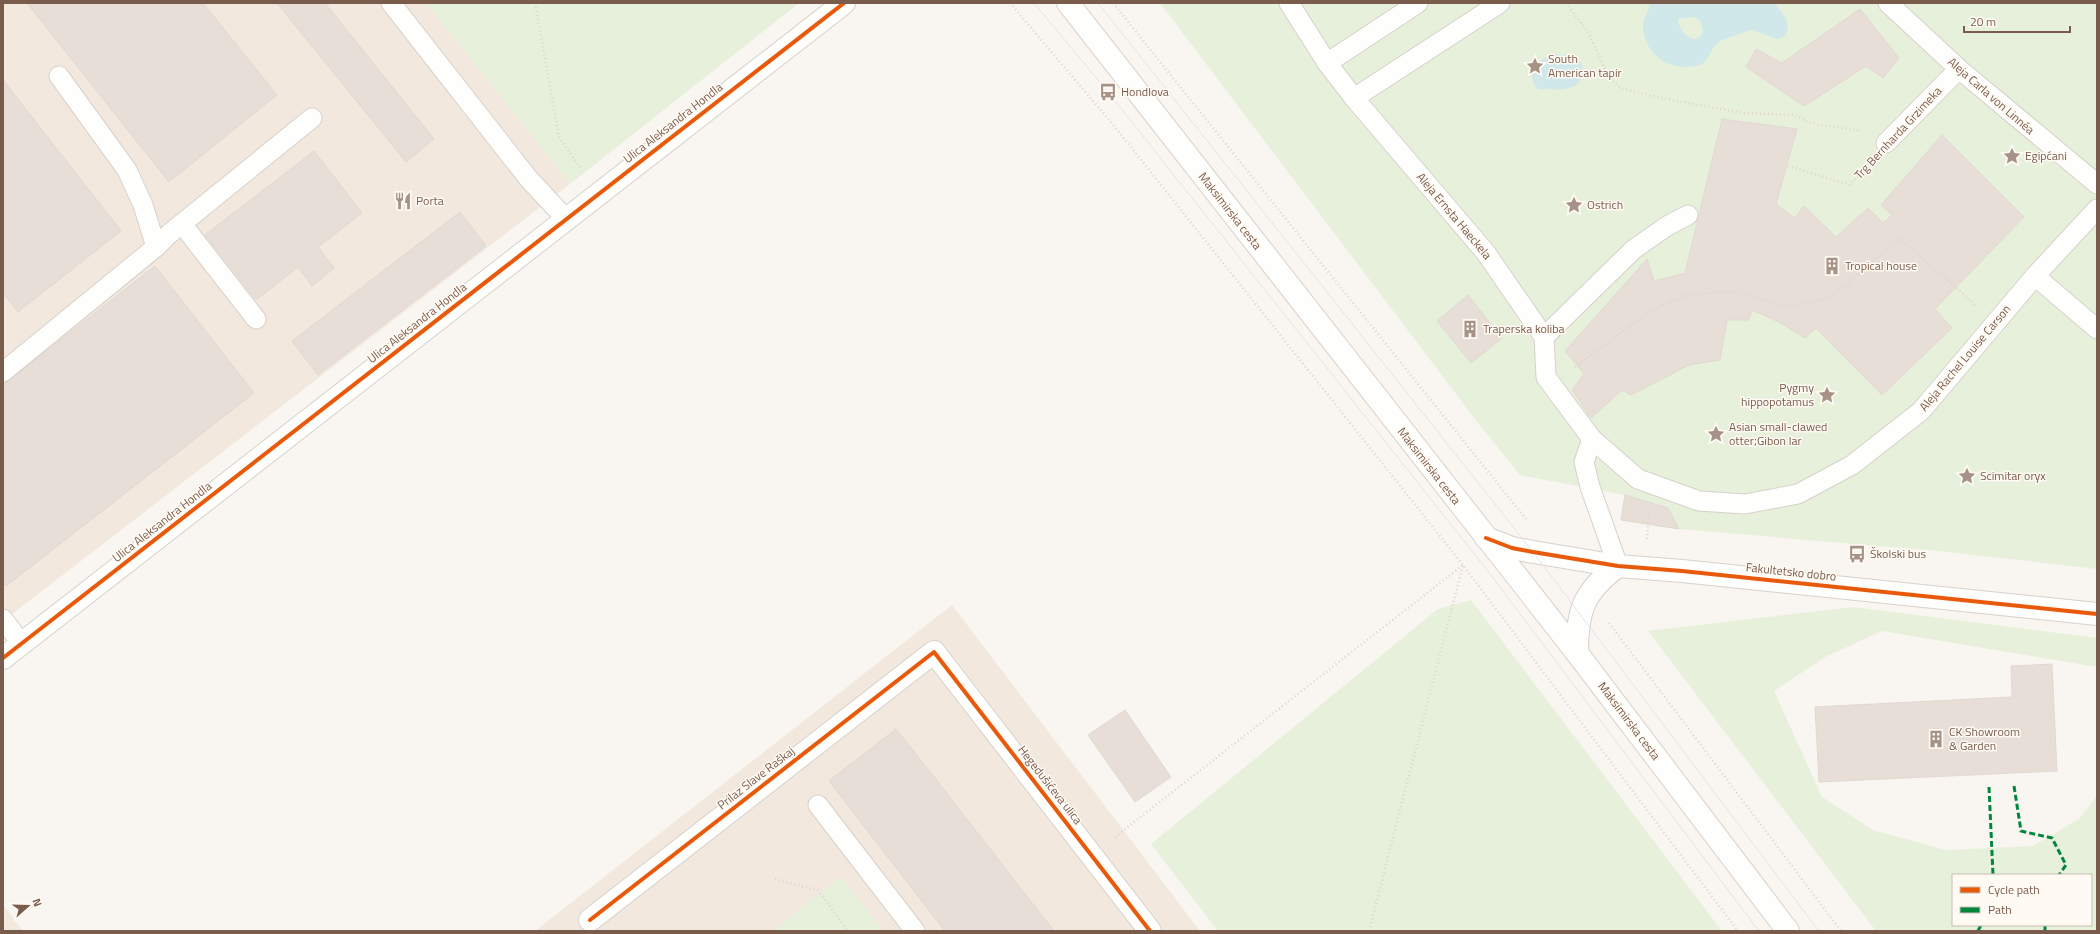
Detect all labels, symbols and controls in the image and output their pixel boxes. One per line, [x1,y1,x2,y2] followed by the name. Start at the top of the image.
[1964,8,2070,34] scale bar
[1970,12,1996,31] text: 20 m
[1548,49,1622,82] place label: South American tapir
[1944,52,2039,139] street label: Aleja Carla von Linnéa
[1525,56,1545,76] place icon: South American tapir
[619,78,727,168] street label: Ulica Aleksandra Hondla
[1098,82,1118,102] bus stop icon: Hondlova
[1121,82,1169,101] place label: Hondlova
[1849,82,1946,183] street label: Trg Bernharda Grzimeka
[2002,146,2022,166] place icon: Egipćani
[2025,146,2067,165] place label: Egipćani
[1194,168,1267,254] street label: Maksimirska cesta
[1412,168,1497,263] street label: Aleja Ernsta Haeckela
[393,191,413,211] restaurant icon: Porta
[416,191,444,210] place label: Porta
[1564,195,1584,215] place icon: Ostrich
[1587,195,1623,214] place label: Ostrich
[1822,256,1842,276] building icon: Tropical house
[1845,256,1917,275] place label: Tropical house
[363,278,471,368] street label: Ulica Aleksandra Hondla
[1914,300,2015,415] street label: Aleja Rachel Louise Carson
[1460,319,1480,339] building icon: Traperska koliba
[1483,319,1565,338] place label: Traperska koliba
[1741,378,1814,411] place label: Pygmy hippopotamus
[1817,385,1837,405] place icon: Pygmy hippopotamus
[1729,417,1827,450] place label: Asian small-clawed otter;Gibon lar
[1393,423,1466,509] street label: Maksimirska cesta
[1706,424,1726,444] place icon: Asian small-clawed otter;Gibon lar
[1957,466,1977,486] place icon: Scimitar oryx
[1980,466,2046,485] place label: Scimitar oryx
[108,477,216,567] street label: Ulica Aleksandra Hondla
[1847,544,1867,564] bus stop icon: Školski bus
[1870,544,1926,563] place label: Školski bus
[1745,557,1837,586] street label: Fakultetsko dobro
[1594,678,1665,764] street label: Maksimirska cesta
[1949,722,2020,755] place label: CK Showroom & Garden
[1926,729,1946,749] building icon: CK Showroom & Garden
[713,741,798,814] street label: Prilaz Slave Raškaj
[1013,741,1087,828] street label: Hegedušićeva ulica
[1952,874,2092,926] legend
[1988,880,2040,899] text: Cycle path
[8,886,48,926] north arrow
[29,896,46,909] text: N
[1988,900,2012,919] text: Path

